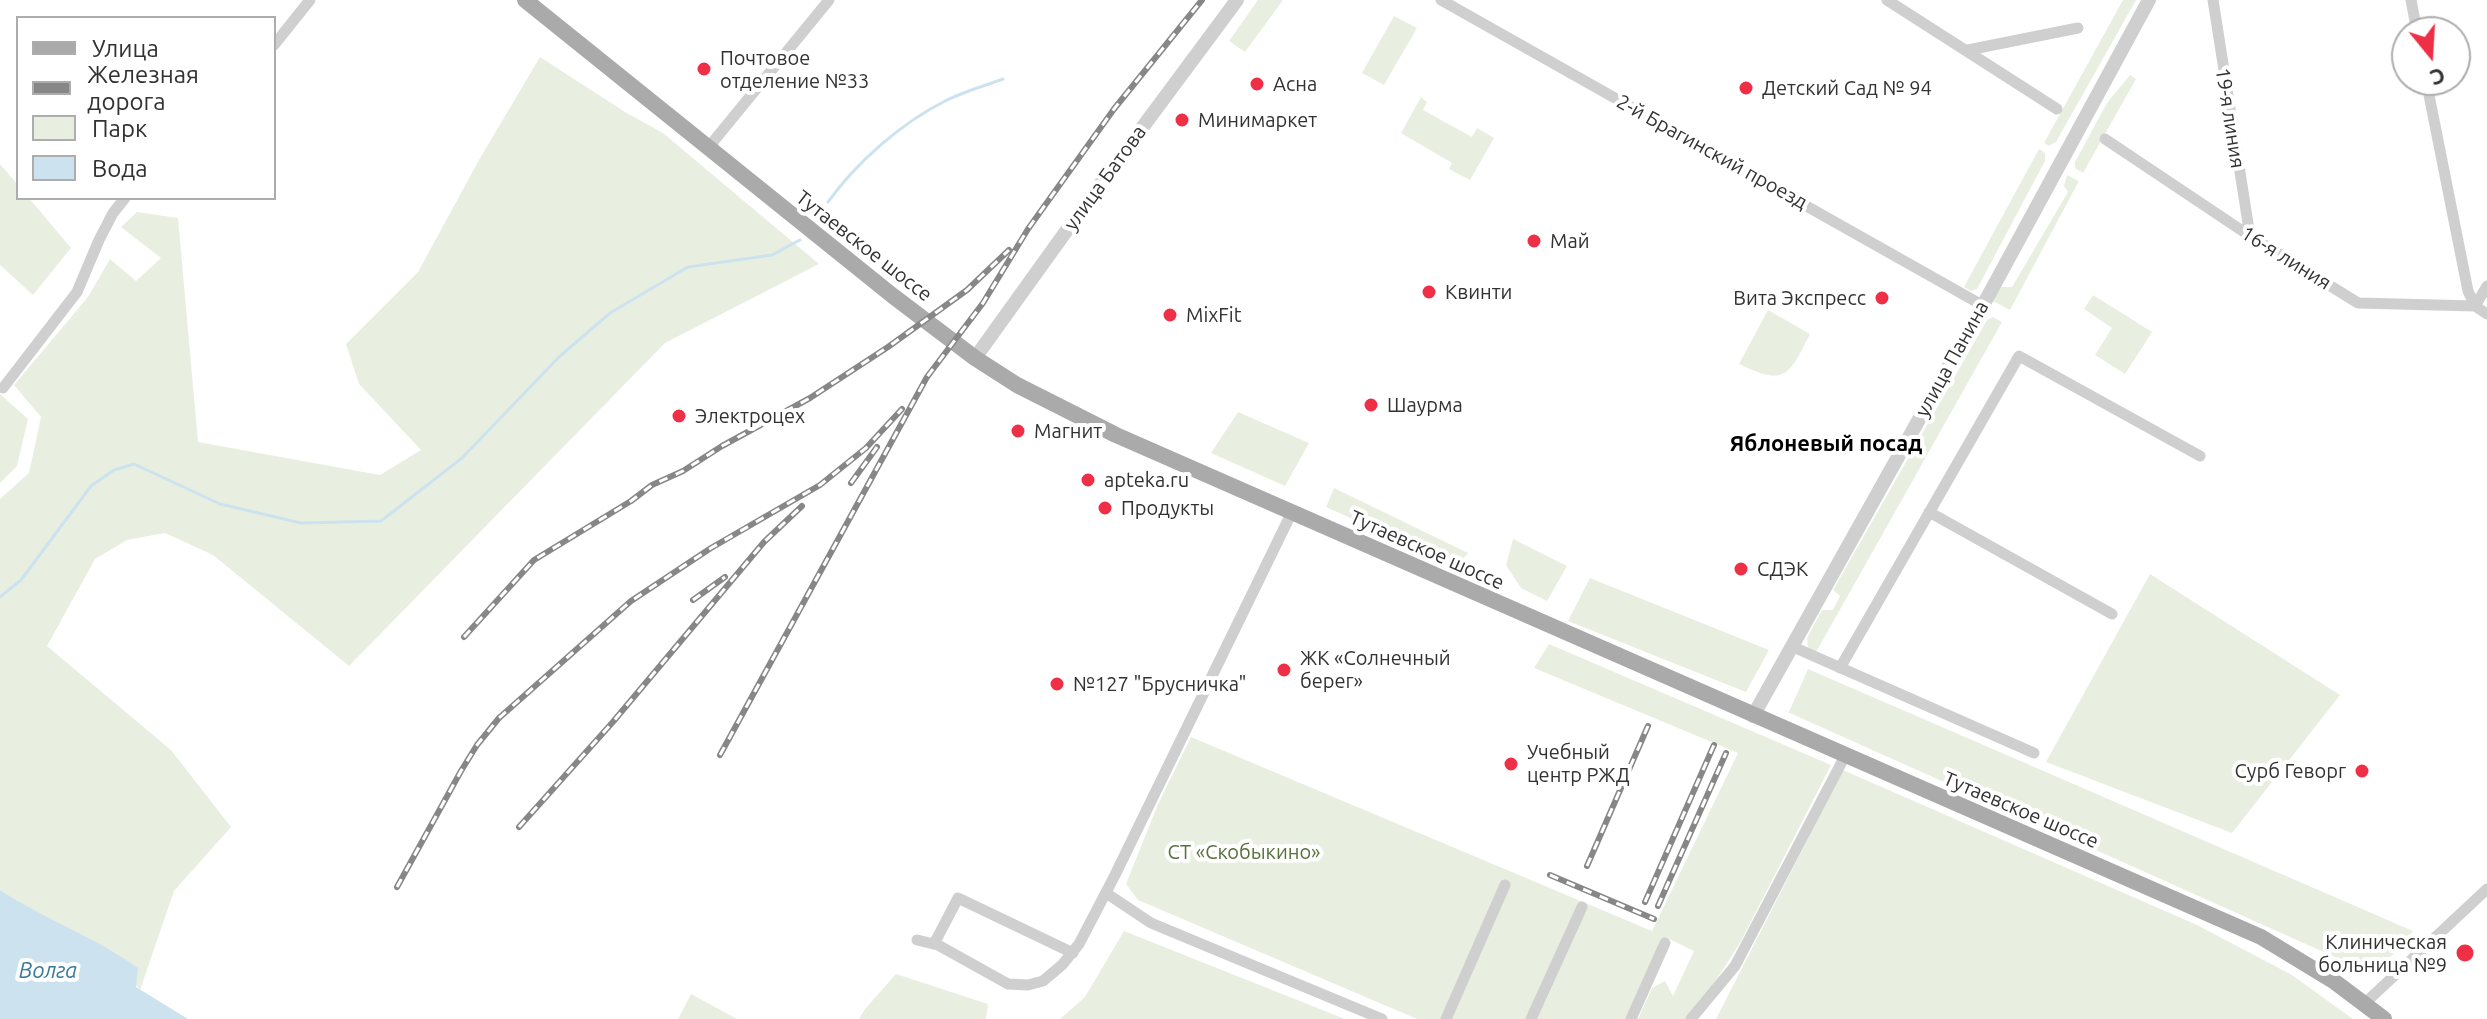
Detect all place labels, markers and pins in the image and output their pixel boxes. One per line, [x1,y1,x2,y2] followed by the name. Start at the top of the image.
[720,46,869,93] place label: Почтовое отделение №33
[695,60,713,78] marker: Почтовое отделение №33
[1273,72,1317,96] place label: Асна
[1248,75,1266,93] marker: Асна
[1762,76,1932,100] place label: Детский Сад № 94
[1737,79,1755,97] marker: Детский Сад № 94
[1198,108,1317,132] place label: Минимаркет
[1173,111,1191,129] marker: Минимаркет
[1550,229,1589,253] place label: Май
[1525,232,1543,250] marker: Май
[1445,280,1512,304] place label: Квинти
[1420,283,1438,301] marker: Квинти
[1733,286,1866,310] place label: Вита Экспресс
[1873,289,1891,307] marker: Вита Экспресс
[1186,303,1242,327] place label: MixFit
[1161,306,1179,324] marker: MixFit
[1387,393,1463,417] place label: Шаурма
[1362,396,1380,414] marker: Шаурма
[695,404,805,428] place label: Электроцех
[670,407,688,425] marker: Электроцех
[1034,419,1102,443] place label: Магнит
[1009,422,1027,440] marker: Магнит
[1104,468,1189,492] place label: apteka.ru
[1079,471,1097,489] marker: apteka.ru
[1121,496,1214,520] place label: Продукты
[1096,499,1114,517] marker: Продукты
[1757,557,1808,581] place label: СДЭК
[1732,560,1750,578] marker: СДЭК
[1300,646,1451,693] place label: ЖК «Солнечный берег»
[1275,661,1293,679] marker: ЖК «Солнечный берег»
[1073,672,1247,696] place label: №127 "Брусничка"
[1048,675,1066,693] marker: №127 "Брусничка"
[1527,740,1630,787] place label: Учебный центр РЖД
[1502,755,1520,773] marker: Учебный центр РЖД
[2235,759,2346,783] place label: Сурб Геворг
[2353,762,2371,780] marker: Сурб Геворг
[2318,930,2447,977] place label: Клиническая больница №9
[2454,942,2476,964] marker: Клиническая больница №9

